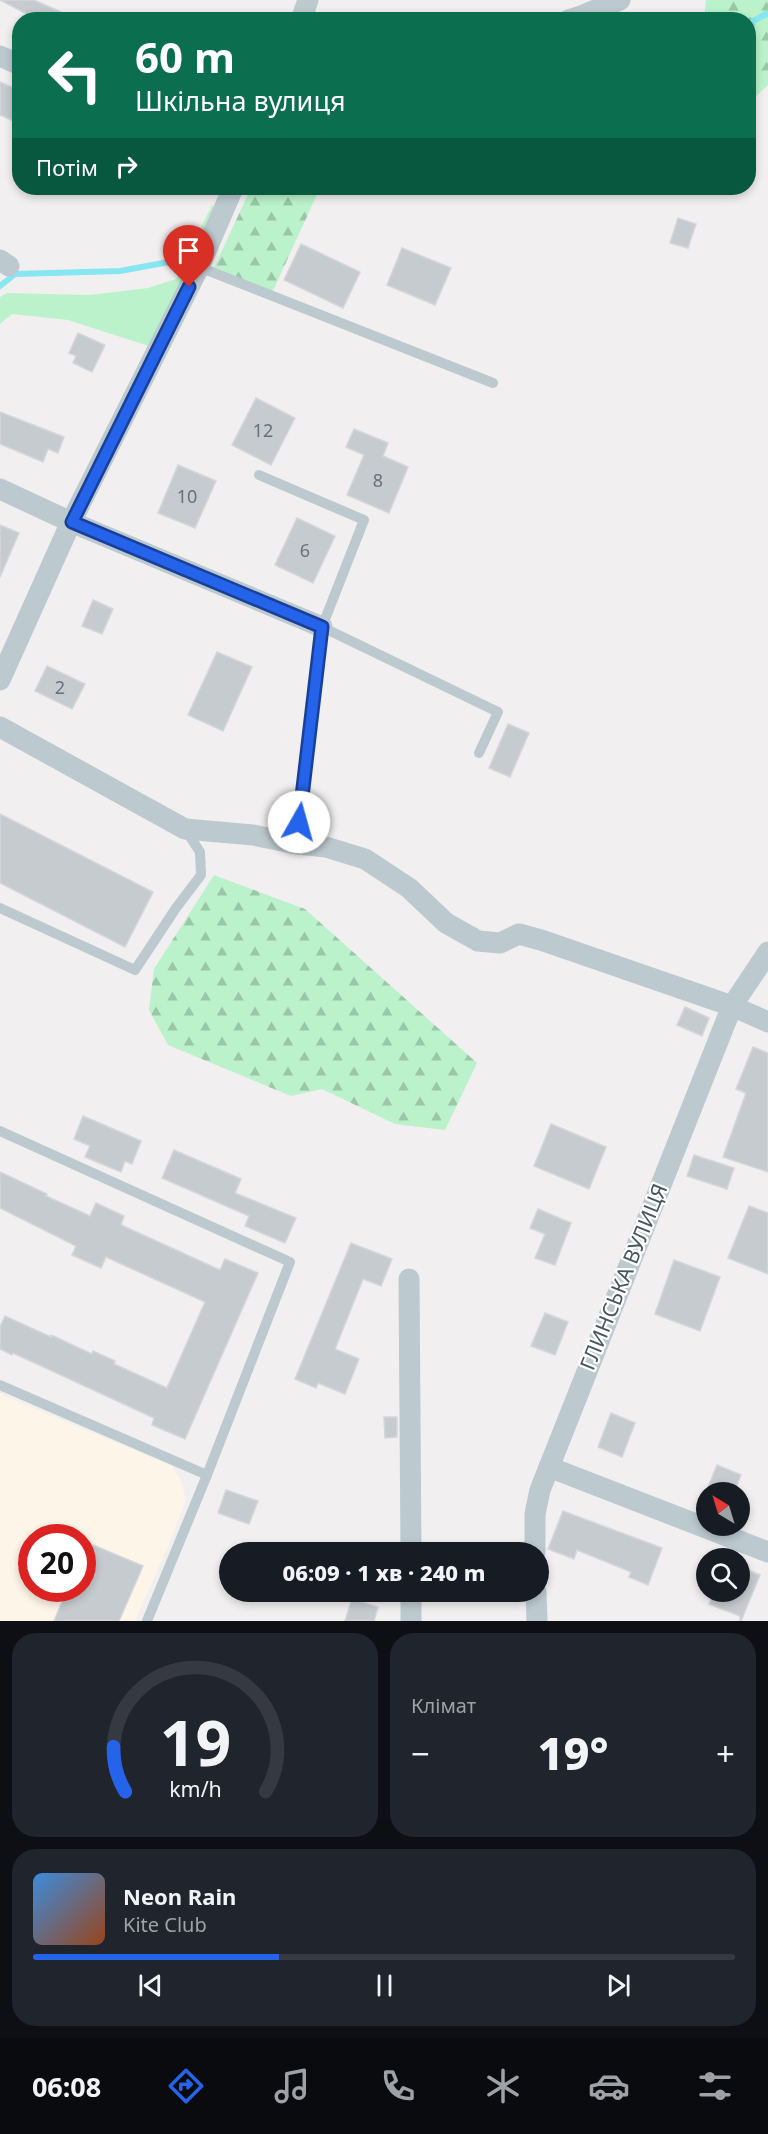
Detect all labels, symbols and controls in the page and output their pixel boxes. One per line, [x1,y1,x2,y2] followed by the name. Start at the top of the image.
[135,28,235,85] text: 60 m
[36,36,114,114] icon: left
[135,82,346,119] text: Шкільна вулиця
[110,150,143,183] icon: right
[36,152,98,182] text: Потім
[163,225,214,287] pin
[172,234,205,267] icon: arrive
[253,418,273,442] house number: 12
[373,468,383,492] house number: 8
[177,484,197,508] house number: 10
[300,538,310,562] house number: 6
[55,675,65,699] house number: 2
[267,790,331,854] position arrow
[573,1179,673,1374] street label: ГЛИНСЬКА ВУЛИЦЯ
[696,1482,750,1536] north arrow
[696,1482,750,1602] map controls
[18,1524,96,1602] speed limit sign: 20
[696,1548,750,1602] button: search
[283,1557,486,1587] text: 06:09 · 1 хв · 240 m
[411,1692,476,1719] text: Клімат
[159,1699,231,1784] text: 19
[537,1722,609,1783] text: 19°
[411,1731,430,1776] text: −
[716,1731,735,1776] text: +
[169,1774,221,1803] text: km/h
[123,1881,236,1911] text: Neon Rain
[123,1911,207,1938] text: Kite Club
[134,1969,167,2002] icon: previous
[368,1969,401,2002] icon: pause
[602,1969,635,2002] icon: next
[165,2065,207,2107] icon: directions
[271,2065,313,2107] icon: music
[377,2065,419,2107] icon: phone
[482,2065,524,2107] icon: climate
[588,2065,630,2107] icon: car
[694,2065,736,2107] icon: filters
[32,2068,101,2105] text: 06:08

